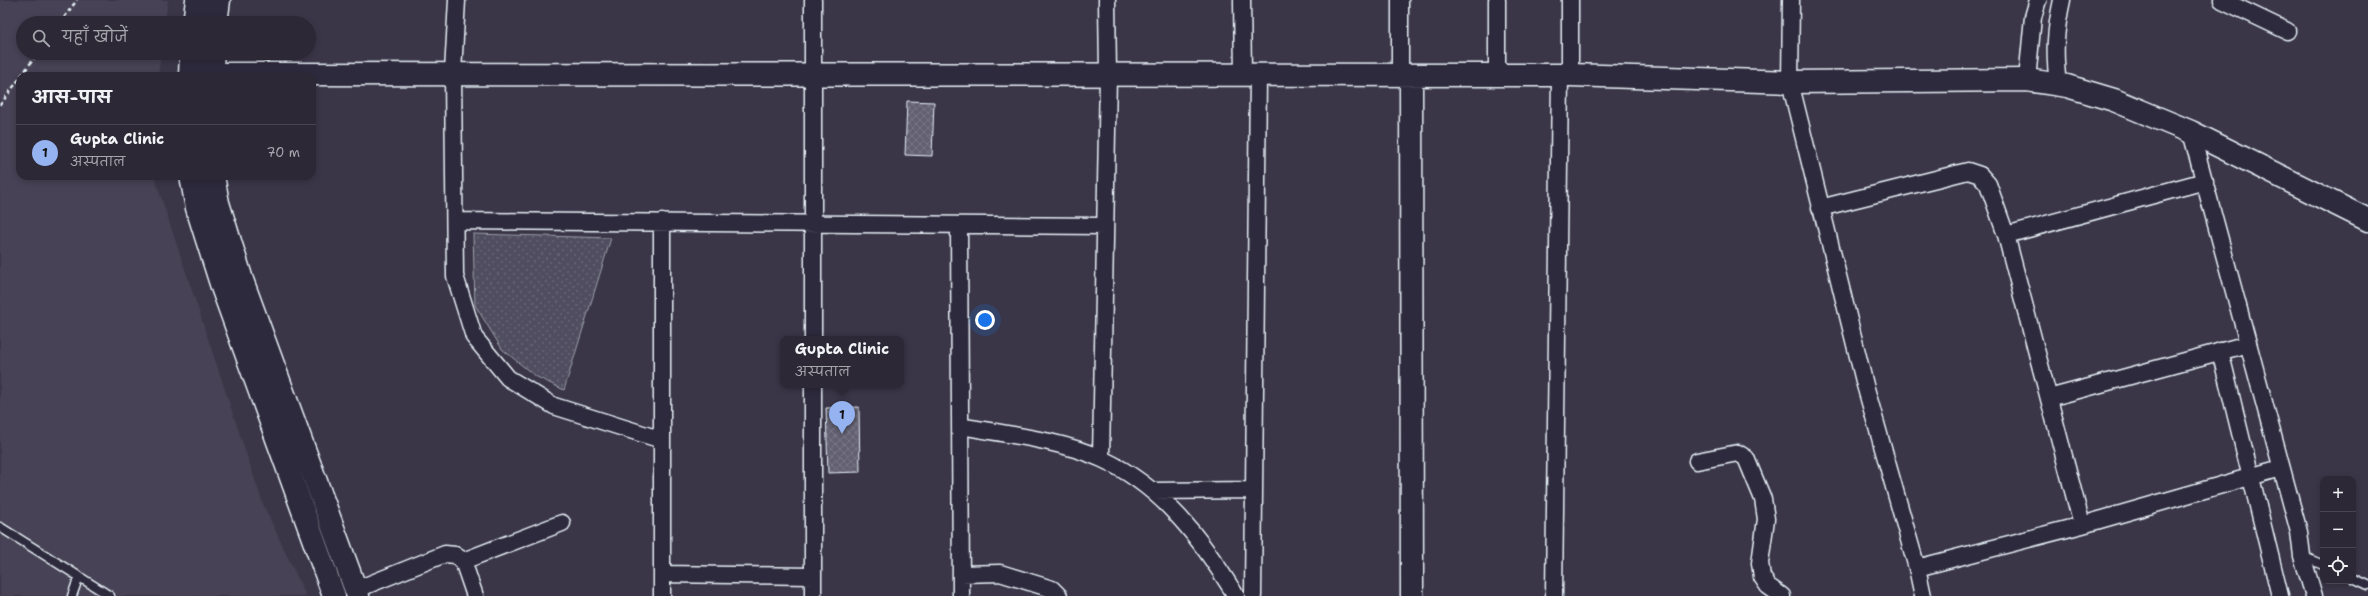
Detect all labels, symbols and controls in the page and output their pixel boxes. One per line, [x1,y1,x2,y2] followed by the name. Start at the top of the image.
[16,16,316,60] search box
[30,27,52,49] icon: search
[62,27,128,47] text: यहाँ खोजें
[32,86,112,108] text: आस-पास
[70,129,164,149] text: Gupta Clinic
[42,144,48,161] text: 1
[266,144,300,161] text: 70 m
[70,153,125,170] text: अस्पताल
[975,310,995,330] your location
[780,336,904,388] popup
[795,339,889,359] text: Gupta Clinic
[795,363,850,380] text: अस्पताल
[829,401,855,434] pin: 1
[2320,476,2356,584] map controls
[2320,476,2356,512] button: +
[2320,512,2356,548] button: −
[2320,548,2356,584] button: locate

